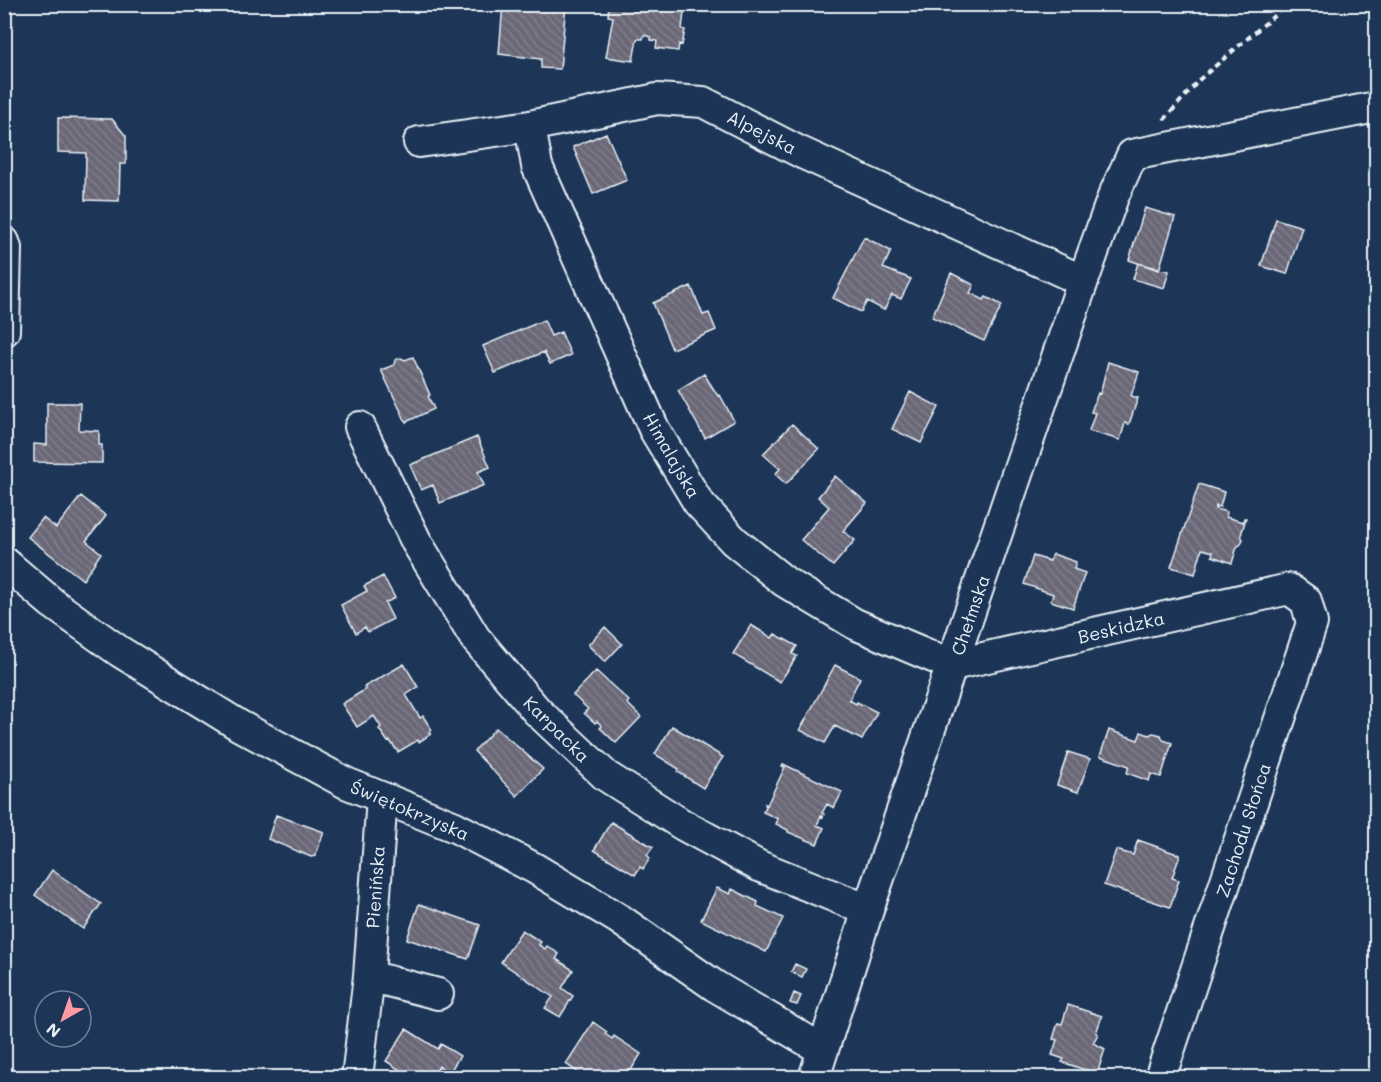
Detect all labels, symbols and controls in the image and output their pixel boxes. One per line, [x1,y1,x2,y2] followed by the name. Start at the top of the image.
[723,104,801,160] street label: Alpejska
[638,408,706,502] street label: Himalajska
[945,572,995,658] street label: Chełmska
[1075,605,1167,649] street label: Beskidzka
[519,691,595,767] street label: Karpacka
[1210,760,1276,900] street label: Zachodu Słońca
[347,774,473,846] street label: Świętokrzyska
[360,845,390,929] street label: Pienińska
[33,989,93,1049] north arrow
[42,1019,64,1043] text: N

